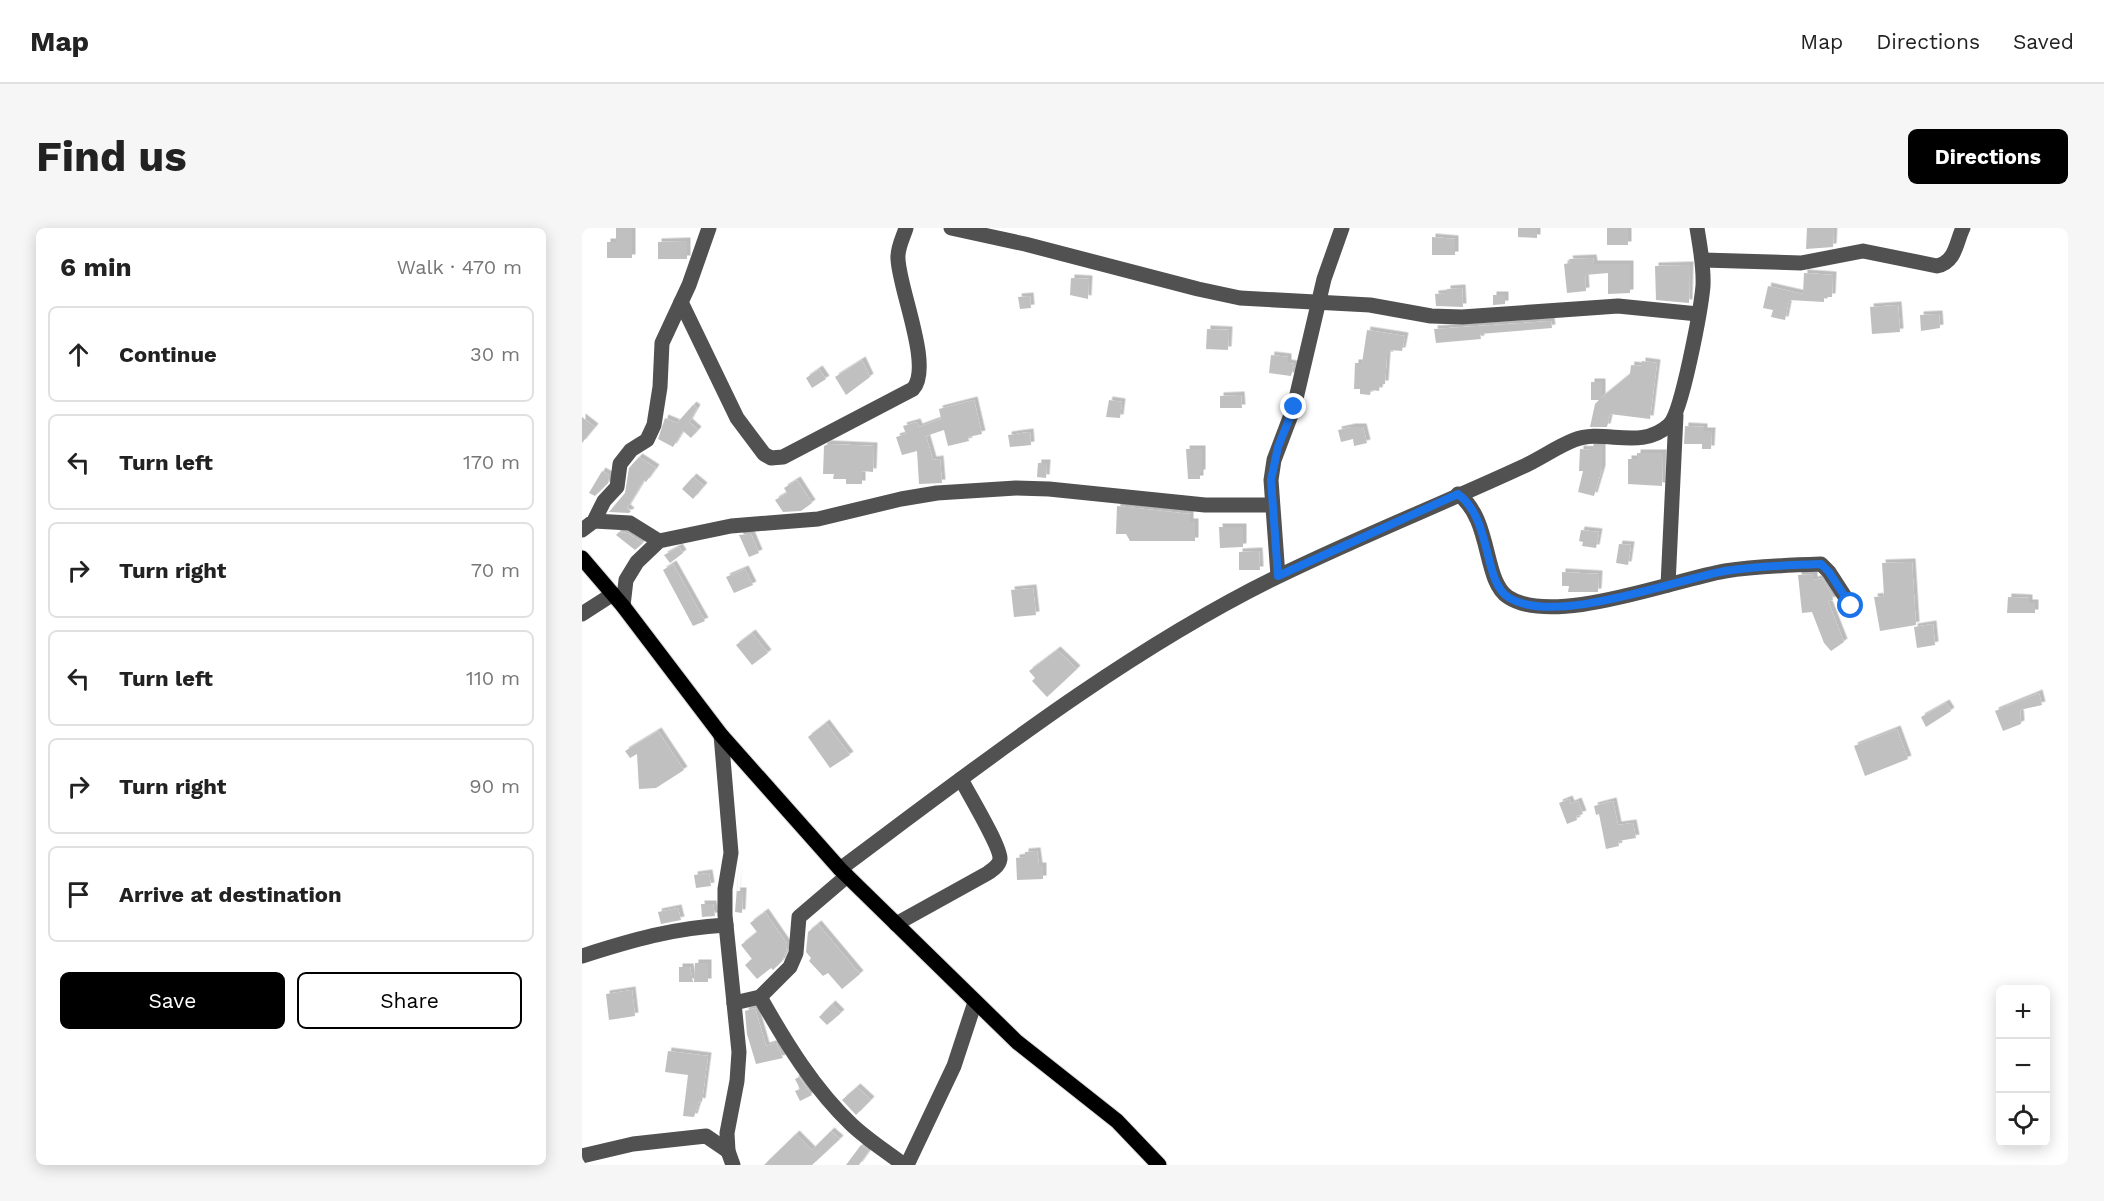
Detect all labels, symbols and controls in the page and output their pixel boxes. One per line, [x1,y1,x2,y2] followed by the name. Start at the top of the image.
[30,25,89,58] text: Map
[1800,29,1843,54] text: Map
[1876,29,1980,54] text: Directions
[2013,29,2074,54] text: Saved
[1908,129,2068,184] button: Directions
[36,132,187,181] text: Find us
[60,252,132,282] text: 6 min
[397,255,522,279] text: Walk · 470 m
[62,338,95,371] icon: ahead
[119,342,217,367] text: Continue
[470,342,520,366] text: 30 m
[1280,393,1306,419] route end
[62,446,95,479] icon: left
[119,450,213,475] text: Turn left
[463,450,520,474] text: 170 m
[62,554,95,587] icon: right
[119,558,226,583] text: Turn right
[471,558,520,582] text: 70 m
[1837,592,1863,618] route start
[62,662,95,695] icon: left
[119,666,213,691] text: Turn left
[466,666,520,690] text: 110 m
[62,770,95,803] icon: right
[119,774,226,799] text: Turn right
[469,774,520,798] text: 90 m
[62,878,95,911] icon: arrive
[119,882,342,907] text: Arrive at destination
[60,972,285,1029] button: Save
[297,972,522,1029] button: Share
[1996,985,2050,1147] map controls
[1996,985,2050,1039] button: +
[1996,1039,2050,1093] button: −
[1996,1093,2050,1147] button: locate

